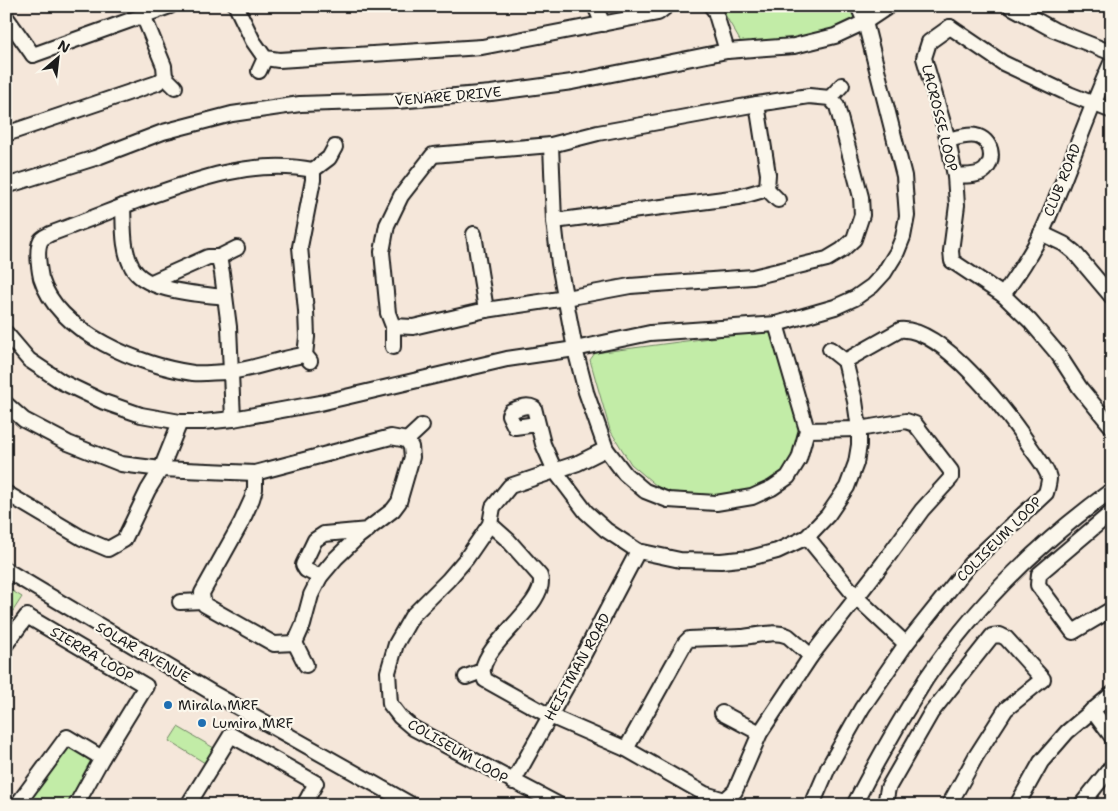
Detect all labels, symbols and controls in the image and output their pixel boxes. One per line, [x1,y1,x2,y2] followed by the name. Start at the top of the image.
[32,32,82,82] north arrow
[55,36,73,57] text: N
[918,63,962,173] street label: LACROSSE LOOP
[394,82,502,110] street label: VENARE DRIVE
[1039,141,1085,219] street label: CLUB ROAD
[953,493,1045,585] street label: COLISEUM LOOP
[540,610,614,724] street label: HEISTMAN ROAD
[93,618,194,686] street label: SOLAR AVENUE
[47,622,137,686] street label: SIERRA LOOP
[178,696,259,714] place label: Mirala MRF
[162,699,174,711] marker: Mirala MRF
[212,714,293,732] place label: Lumira MRF
[405,715,511,787] street label: COLISEUM LOOP
[196,717,208,729] marker: Lumira MRF

